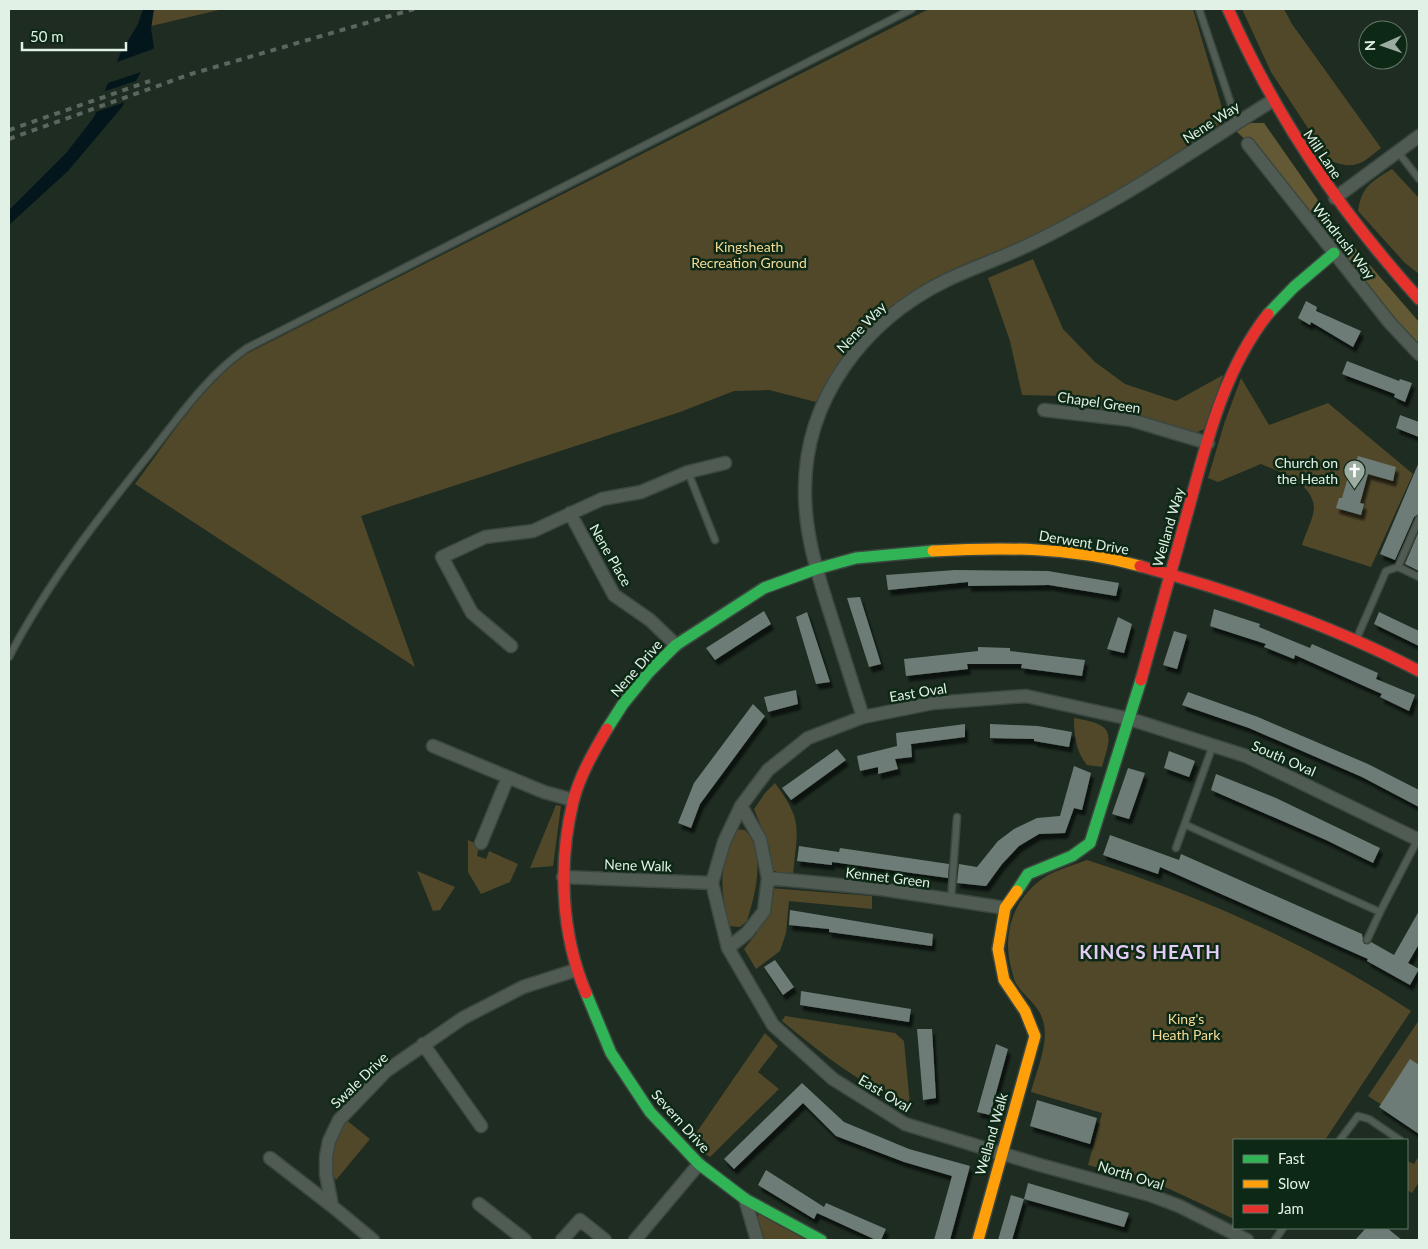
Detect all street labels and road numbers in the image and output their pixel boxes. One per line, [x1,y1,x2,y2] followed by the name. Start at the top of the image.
[1179,97,1243,147] street label: Nene Way
[1300,126,1346,182] street label: Mill Lane
[1309,200,1379,283] street label: Windrush Way
[833,297,890,356] street label: Nene Way
[1056,388,1142,416] street label: Chapel Green
[1149,485,1188,568] street label: Welland Way
[586,521,636,589] street label: Nene Place
[1038,526,1130,558] street label: Derwent Drive
[607,636,665,700] street label: Nene Drive
[888,679,948,705] street label: East Oval
[1249,736,1319,780] street label: South Oval
[604,855,673,875] street label: Nene Walk
[845,863,931,891] street label: Kennet Green
[327,1049,391,1111] street label: Swale Drive
[856,1071,914,1115] street label: East Oval
[648,1086,714,1156] street label: Severn Drive
[971,1090,1011,1177] street label: Welland Walk
[1096,1157,1166,1193] street label: North Oval

